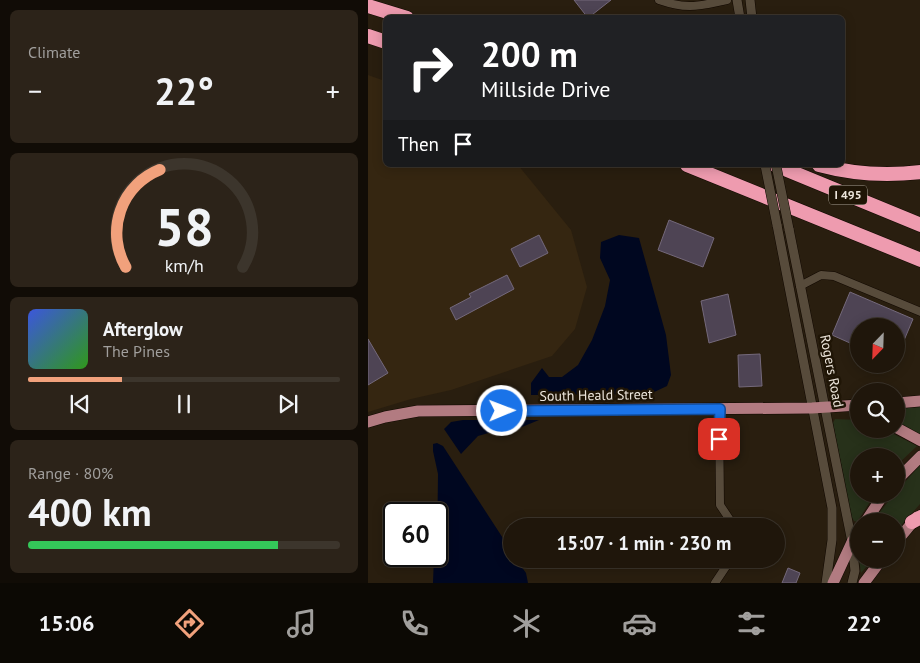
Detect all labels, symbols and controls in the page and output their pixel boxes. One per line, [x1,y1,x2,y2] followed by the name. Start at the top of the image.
[481,31,578,77] text: 200 m
[398,35,463,100] icon: right
[28,42,80,62] text: Climate
[154,66,214,115] text: 22°
[28,72,42,109] text: −
[326,72,340,109] text: +
[481,75,611,103] text: Millside Drive
[449,130,477,158] icon: arrive
[398,132,439,156] text: Then
[829,186,867,204] road number: I 495
[155,193,213,260] text: 58
[164,254,204,277] text: km/h
[103,317,183,341] text: Afterglow
[850,318,906,372] north arrow
[850,318,905,568] map controls
[816,333,848,409] street label: Rogers Road
[103,341,170,361] text: The Pines
[850,383,905,438] button: search
[475,384,527,436] position arrow
[539,385,653,405] street label: South Heald Street
[66,390,94,418] icon: previous
[170,390,198,418] icon: pause
[274,390,302,418] icon: next
[698,418,740,460] pin
[705,425,733,453] icon: arrive
[850,448,905,503] button: +
[28,463,113,483] text: Range · 80%
[28,487,152,536] text: 400 km
[383,502,448,567] speed limit sign: 60
[850,513,905,568] button: −
[557,531,731,555] text: 15:07 · 1 min · 230 m
[172,606,207,641] icon: directions
[284,606,319,641] icon: music
[397,606,432,641] icon: phone
[509,606,544,641] icon: climate
[622,606,657,641] icon: car
[734,606,769,641] icon: filters
[39,609,95,637] text: 15:06
[847,609,881,637] text: 22°

